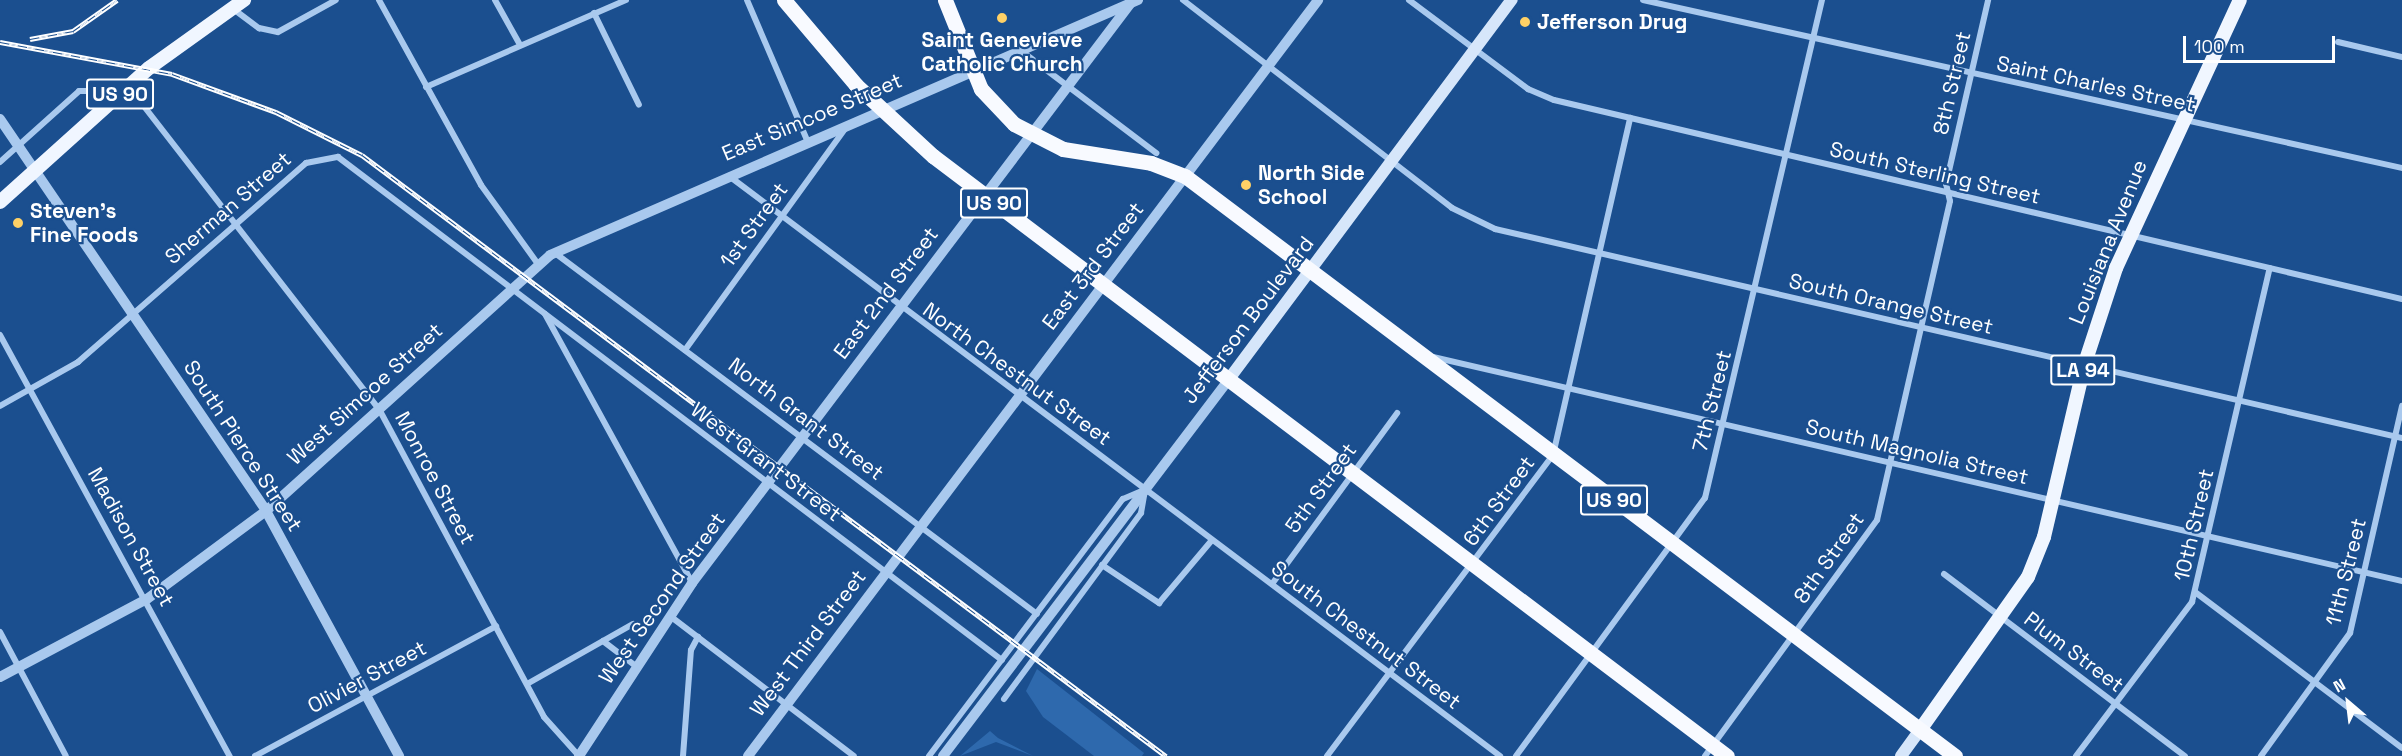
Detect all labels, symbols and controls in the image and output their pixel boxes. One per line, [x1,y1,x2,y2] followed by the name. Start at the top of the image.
[1537,9,1687,35] place label: Jefferson Drug
[995,11,1009,25] marker: Saint Genevieve Catholic Church
[1518,15,1532,29] marker: Jefferson Drug
[2186,24,2338,62] scale bar
[921,27,1083,77] place label: Saint Genevieve Catholic Church
[1928,29,1976,137] street label: 8th Street
[2194,35,2245,58] text: 100 m
[1994,51,2198,117] street label: Saint Charles Street
[718,68,906,166] street label: East Simcoe Street
[86,77,154,111] road number: US 90
[1827,136,2043,210] street label: South Sterling Street
[160,146,296,270] street label: Sherman Street
[2064,156,2152,328] street label: Louisiana Avenue
[1258,160,1365,210] place label: North Side School
[715,178,793,272] street label: 1st Street
[1239,178,1253,192] marker: North Side School
[960,186,1028,220] road number: US 90
[1037,197,1149,335] street label: East 3rd Street
[30,198,138,248] place label: Steven's Fine Foods
[11,216,25,230] marker: Steven's Fine Foods
[828,222,944,364] street label: East 2nd Street
[1177,231,1319,409] street label: Jefferson Boulevard
[1786,268,1996,340] street label: South Orange Street
[918,297,1116,451] street label: North Chestnut Street
[282,318,448,470] street label: West Simcoe Street
[1687,348,1737,454] street label: 7th Street
[723,352,889,486] street label: North Grant Street
[2050,353,2116,387] road number: LA 94
[178,356,308,536] street label: South Pierce Street
[686,397,846,527] street label: West Grant Street
[389,407,481,549] street label: Monroe Street
[1803,414,2031,490] street label: South Magnolia Street
[1280,438,1362,538] street label: 5th Street
[1458,451,1540,551] street label: 6th Street
[82,463,180,611] street label: Madison Street
[2169,466,2219,584] street label: 10th Street
[1580,483,1648,517] road number: US 90
[593,508,731,688] street label: West Second Street
[1789,508,1869,608] street label: 8th Street
[2321,516,2371,628] street label: 11th Street
[1266,556,1466,714] street label: South Chestnut Street
[745,565,871,721] street label: West Third Street
[2019,606,2129,698] street label: Plum Street
[303,635,431,719] street label: Olivier Street
[2318,672,2378,732] north arrow
[2330,674,2349,697] text: N

